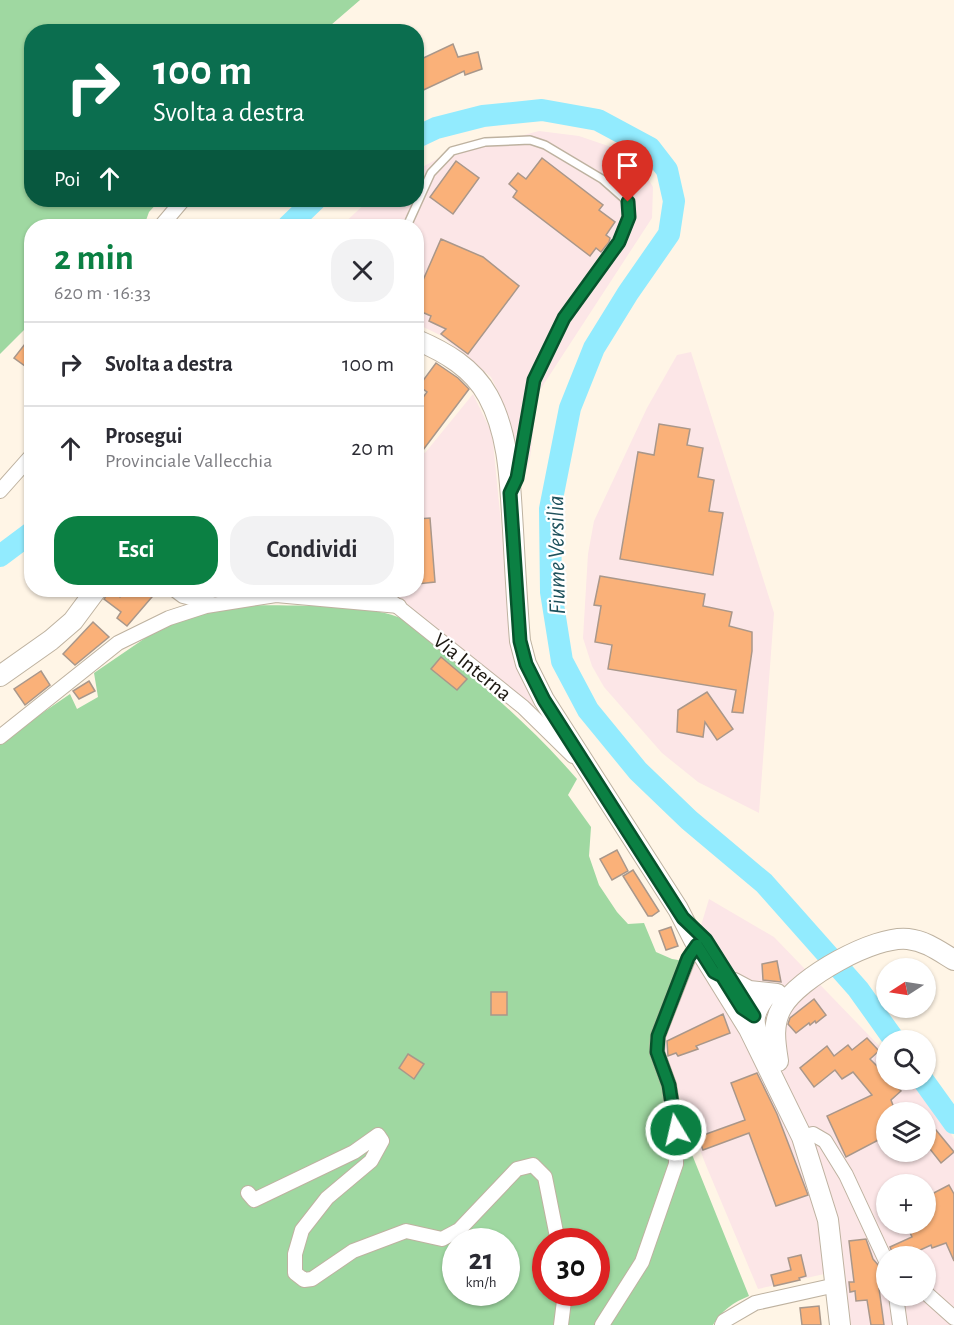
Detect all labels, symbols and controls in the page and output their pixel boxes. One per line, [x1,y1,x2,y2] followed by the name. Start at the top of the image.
[54,48,132,126] icon: right
[153,50,252,92] text: 100 m
[153,99,305,126] text: Svolta a destra
[602,140,653,202] pin
[611,149,644,182] icon: arrive
[93,162,126,195] icon: ahead
[54,168,81,190] text: Poi
[331,239,394,302] button: close
[54,240,134,276] text: 2 min
[54,283,151,303] text: 620 m · 16:33
[54,348,87,381] icon: right
[105,353,233,375] text: Svolta a destra
[342,353,394,375] text: 100 m
[105,425,182,447] text: Prosegui
[54,432,87,465] icon: ahead
[351,437,394,459] text: 20 m
[105,451,272,471] text: Provinciale Vallecchia
[544,495,570,615] water label: Fiume Versilia
[54,516,218,585] button: Esci
[230,516,394,585] button: Condividi
[429,629,516,705] street label: Via Interna
[876,958,936,1018] north arrow
[876,958,936,1306] map controls
[876,1030,936,1090] button: search
[644,1098,708,1162] position arrow
[876,1102,936,1162] button: layers
[876,1174,936,1234] button: +
[532,1228,610,1306] speed limit sign: 30
[469,1245,493,1275] text: 21
[876,1246,936,1306] button: −
[466,1275,496,1290] text: km/h

